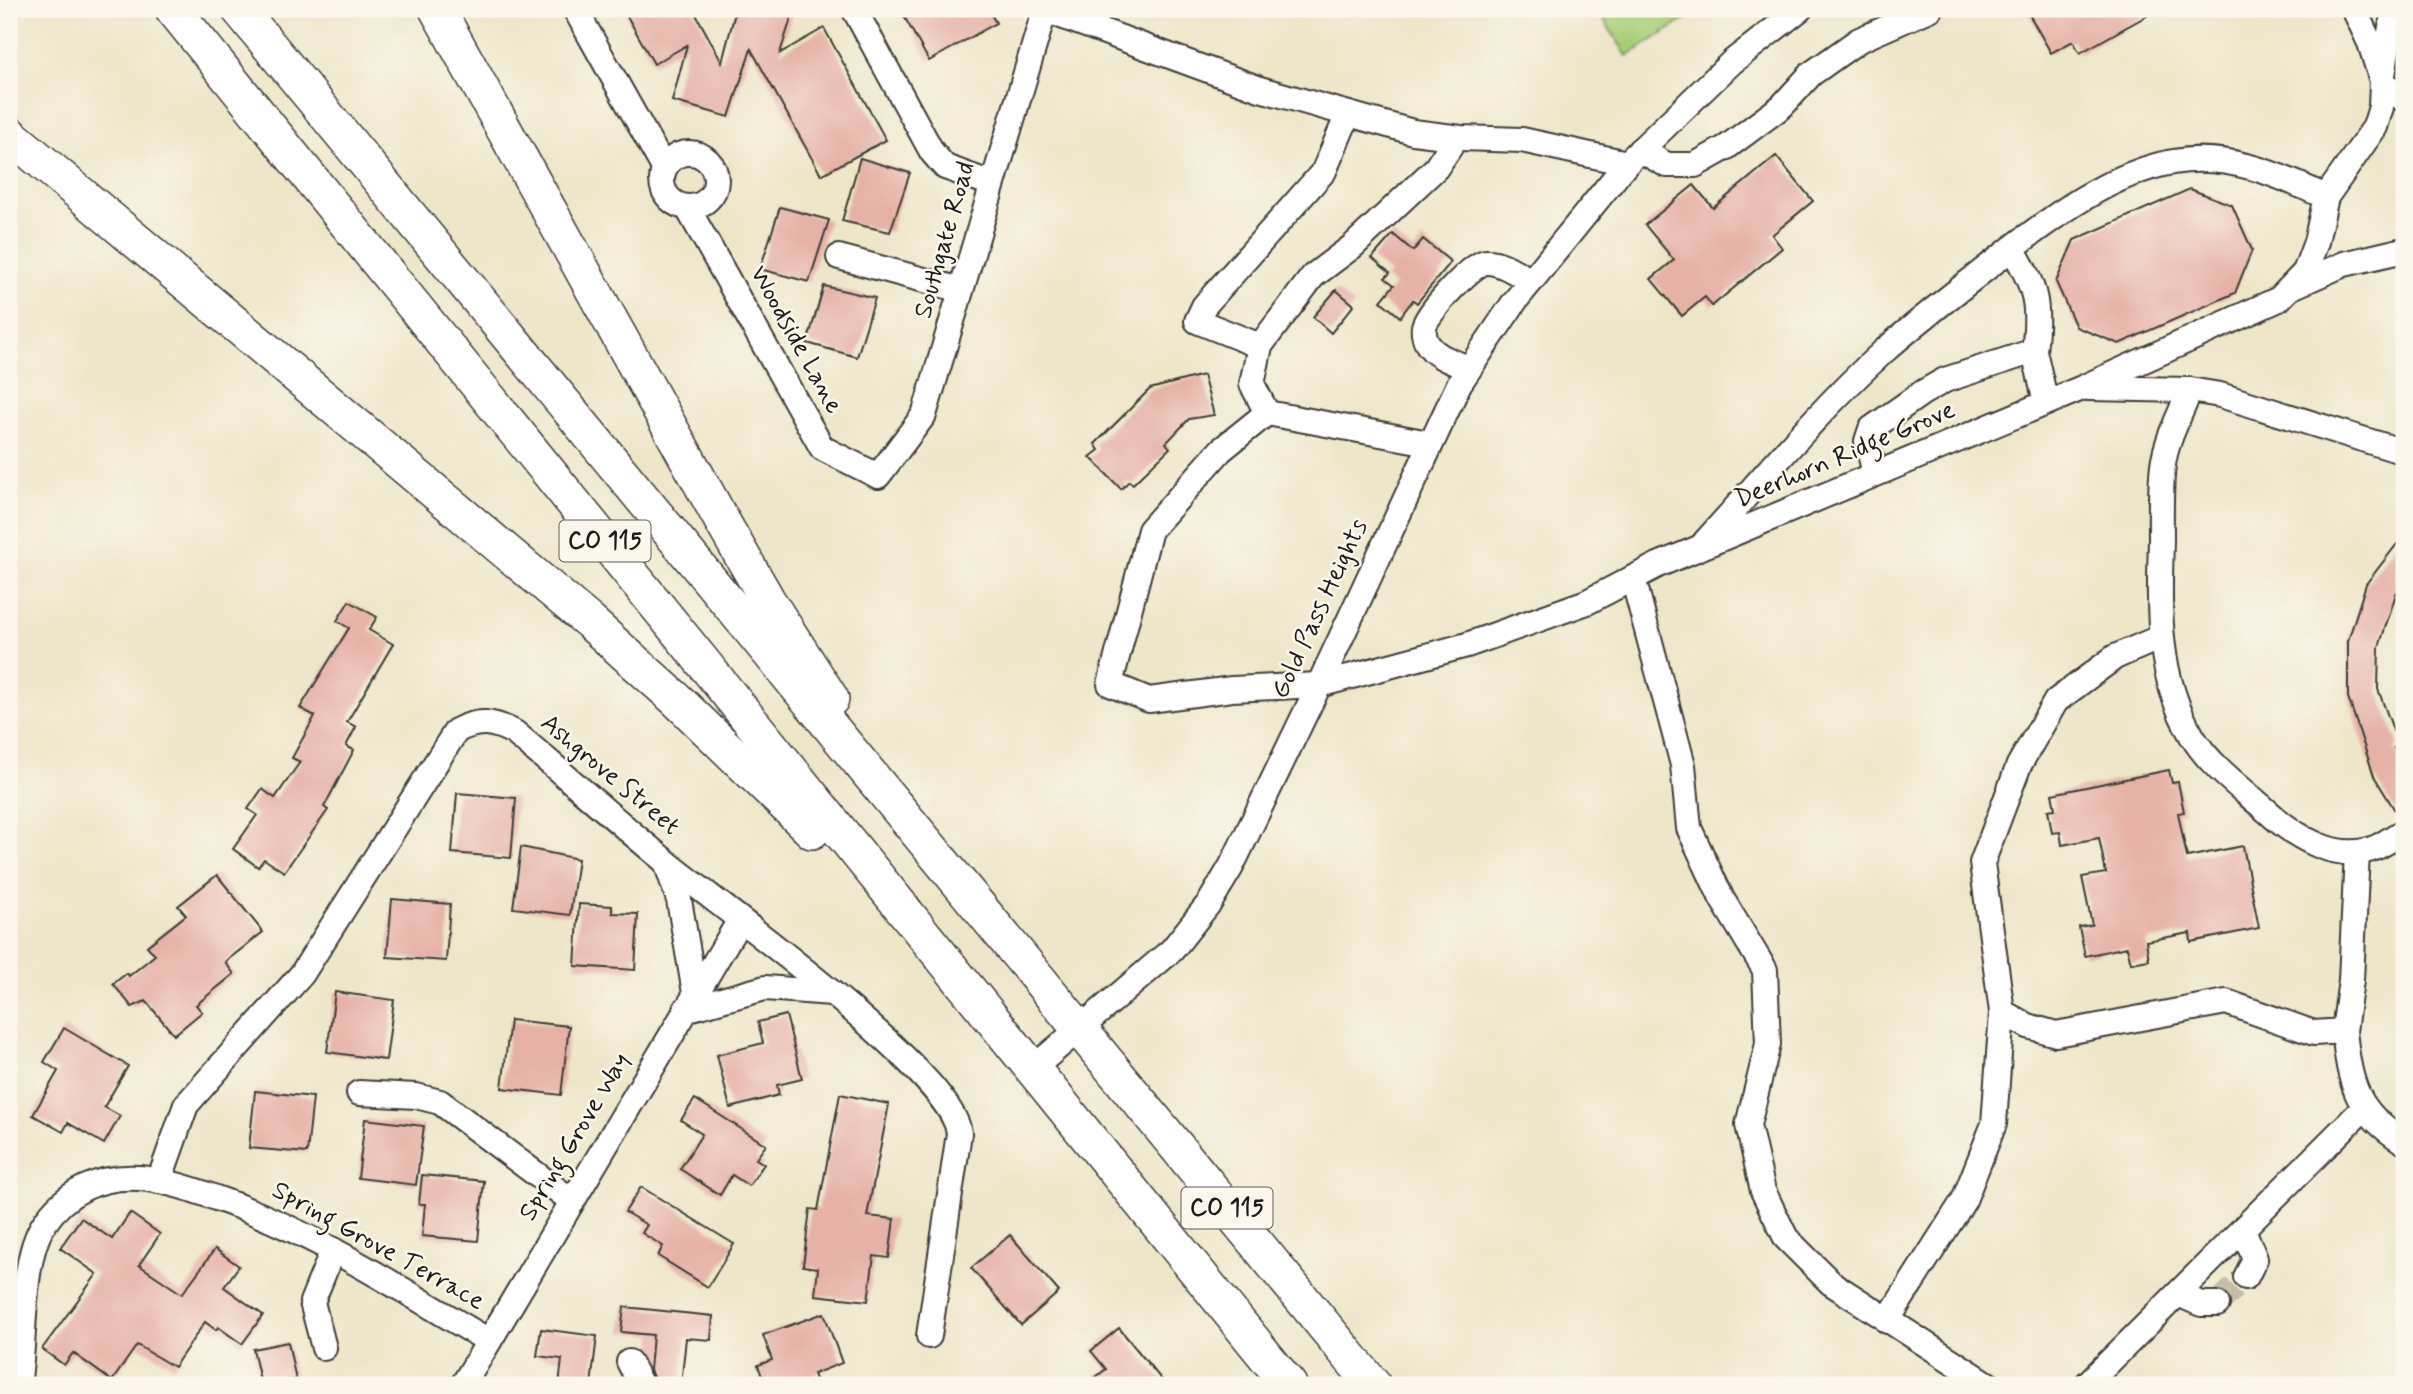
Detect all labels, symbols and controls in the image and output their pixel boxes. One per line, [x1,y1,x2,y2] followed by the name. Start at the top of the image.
[906,158,984,322] street label: Southgate Road
[741,260,851,420] street label: Woodside Lane
[1730,393,1962,520] street label: Deerhorn Ridge Grove
[1264,514,1376,704] street label: Gold Pass Heights
[560,520,650,562] road number: CO 115
[533,707,687,843] street label: Ashgrove Street
[511,1047,641,1229] street label: Spring Grove Way
[264,1173,491,1321] street label: Spring Grove Terrace
[1182,1188,1272,1228] road number: CO 115

